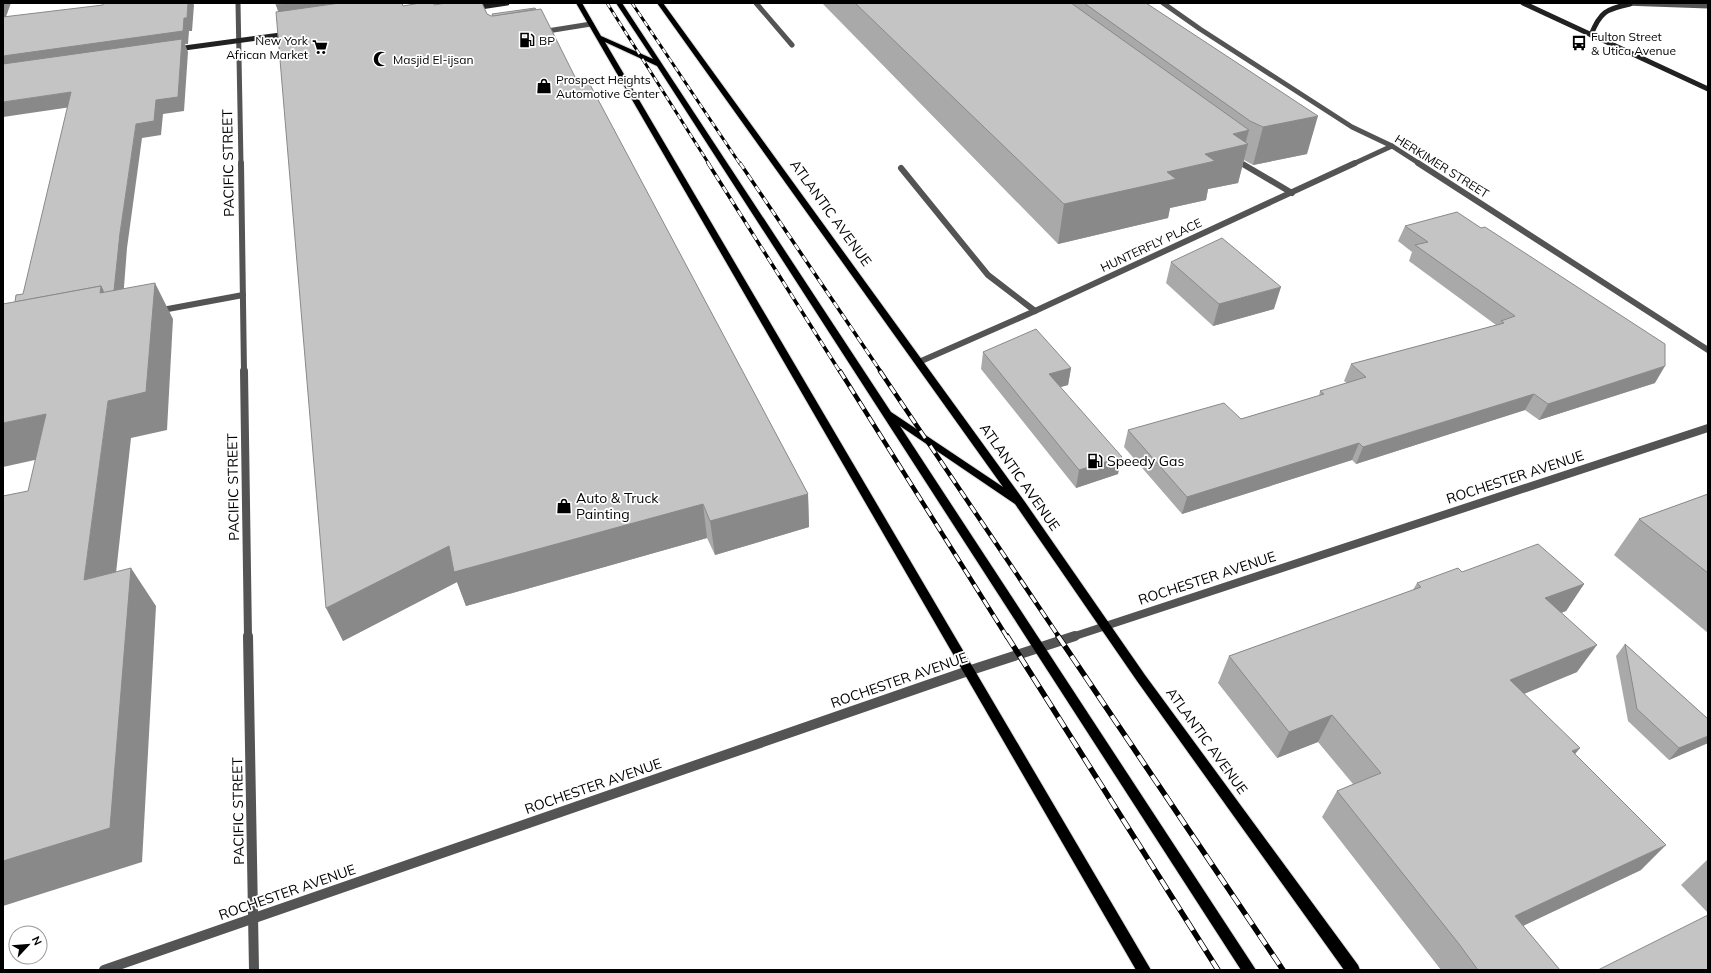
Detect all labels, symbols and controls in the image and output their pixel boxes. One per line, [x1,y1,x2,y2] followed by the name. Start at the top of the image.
[1591,29,1676,58] place label: Fulton Street & Utica Avenue
[518,31,536,49] fuel station icon: BP
[226,33,309,62] place label: New York African Market
[539,33,555,48] place label: BP
[1570,34,1588,52] bus stop icon: Fulton Street & Utica Avenue
[311,38,329,56] supermarket icon: New York African Market
[372,50,390,68] mosque icon: Masjid El-ijsan
[393,52,473,67] place label: Masjid El-ijsan
[556,72,660,101] place label: Prospect Heights Automotive Center
[535,77,553,95] shop icon: Prospect Heights Automotive Center
[218,109,238,217] street label: PACIFIC STREET
[1392,131,1492,201] street label: HERKIMER STREET
[786,156,876,270] street label: ATLANTIC AVENUE
[1098,215,1204,275] street label: HUNTERFLY PLACE
[976,420,1064,534] street label: ATLANTIC AVENUE
[223,433,243,541] street label: PACIFIC STREET
[1444,446,1586,508] street label: ROCHESTER AVENUE
[1086,452,1104,470] fuel station icon: Speedy Gas
[1107,452,1184,470] place label: Speedy Gas
[576,489,659,523] place label: Auto & Truck Painting
[555,497,573,515] shop icon: Auto & Truck Painting
[1136,547,1278,609] street label: ROCHESTER AVENUE
[828,648,970,712] street label: ROCHESTER AVENUE
[1162,684,1252,798] street label: ATLANTIC AVENUE
[522,754,664,818] street label: ROCHESTER AVENUE
[228,757,248,865] street label: PACIFIC STREET
[216,860,358,924] street label: ROCHESTER AVENUE
[8,925,48,965] north arrow
[29,934,45,947] text: N

